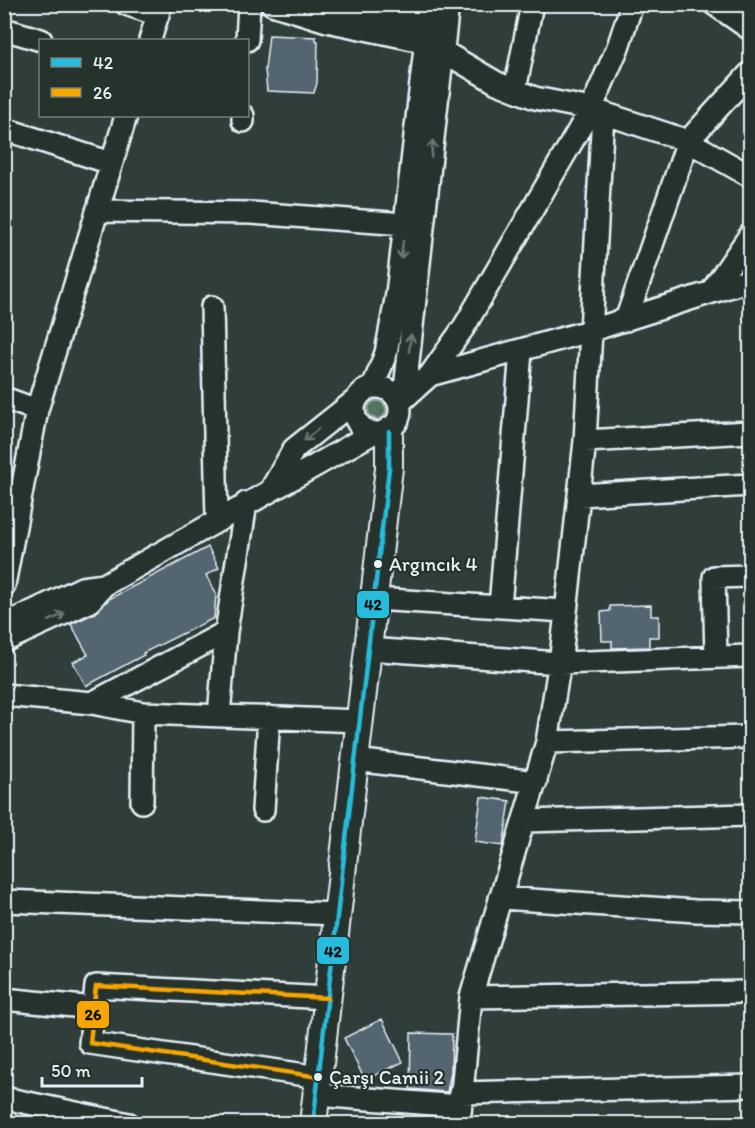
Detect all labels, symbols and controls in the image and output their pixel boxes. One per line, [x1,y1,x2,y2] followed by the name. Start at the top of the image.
[39,39,249,117] legend
[93,52,114,74] text: 42
[93,82,112,104] text: 26
[427,140,438,160] one-way arrow
[396,240,407,260] one-way arrow
[405,334,416,353] one-way arrow
[304,428,319,442] one-way arrow
[389,552,477,576] place label: Argıncık 4
[372,558,384,570] marker: Argıncık 4
[356,590,390,619] line badge: 42
[364,595,383,614] text: 42
[48,610,66,622] one-way arrow
[316,936,350,965] line badge: 42
[324,942,343,961] text: 42
[76,1000,110,1029] line badge: 26
[85,1005,102,1024] text: 26
[42,1050,142,1088] scale bar
[51,1060,91,1082] text: 50 m
[329,1065,445,1089] place label: Çarşı Camii 2
[312,1071,324,1083] marker: Çarşı Camii 2

